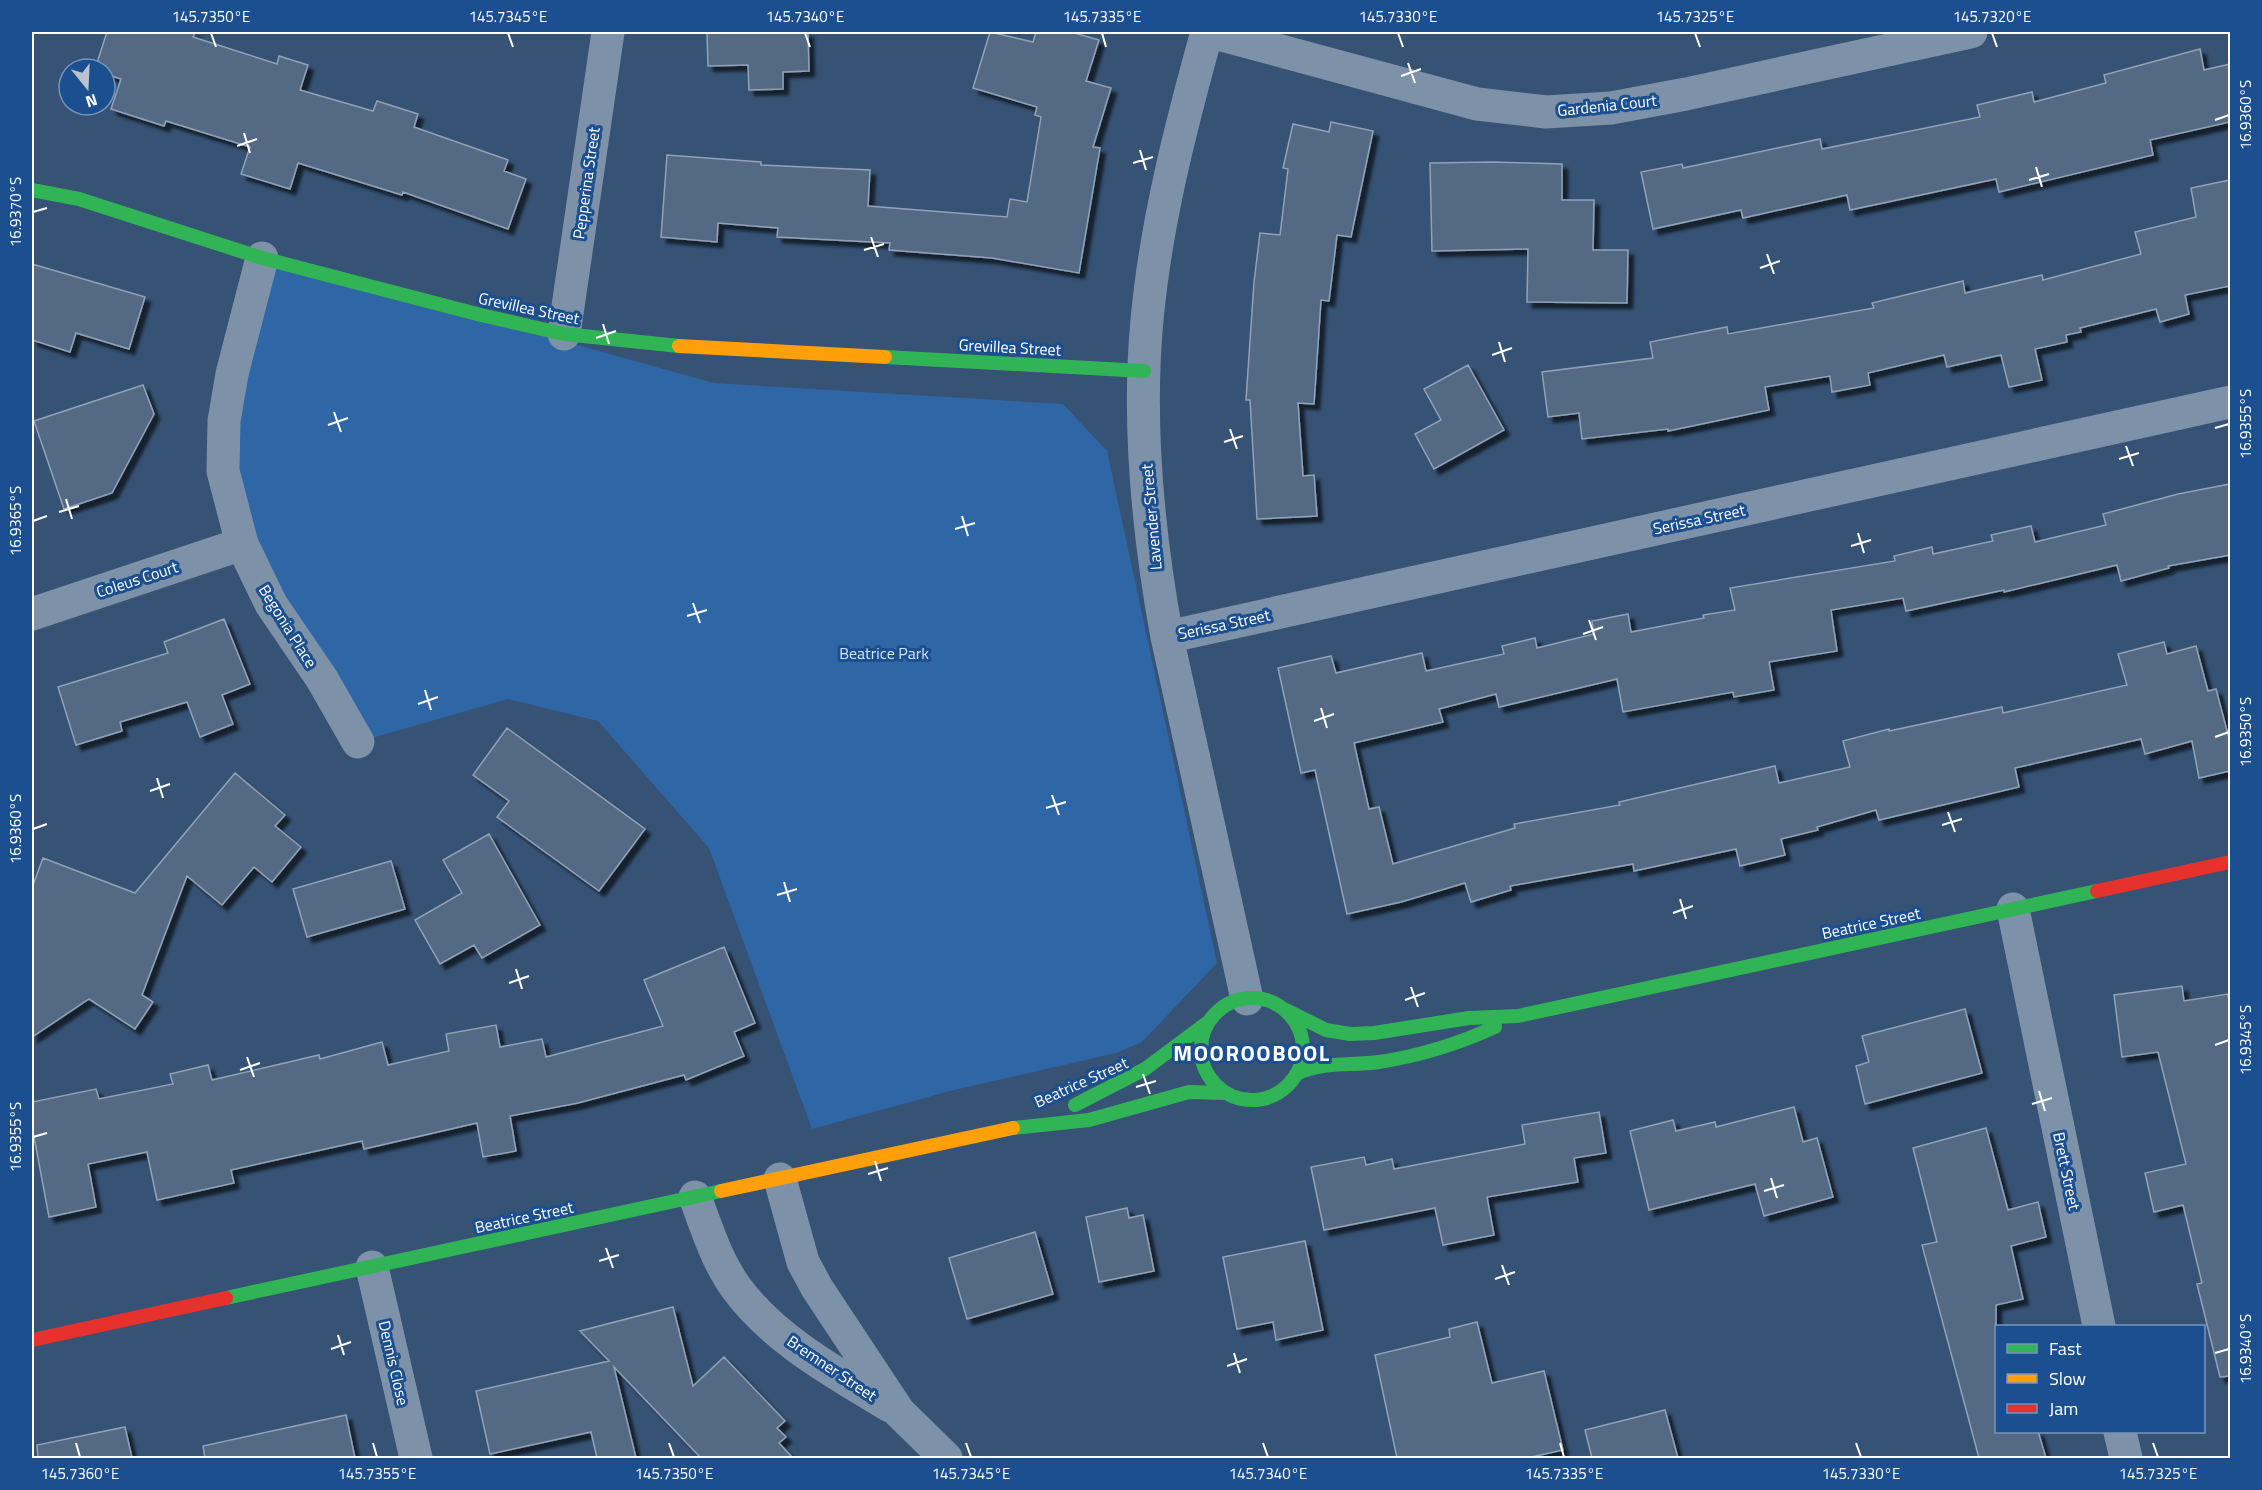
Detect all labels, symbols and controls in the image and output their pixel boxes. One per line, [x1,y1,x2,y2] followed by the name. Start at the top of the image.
[172,5,250,28] text: 145.7350°E
[469,5,547,28] text: 145.7345°E
[766,5,844,28] text: 145.7340°E
[1063,5,1141,28] text: 145.7335°E
[1359,5,1437,28] text: 145.7330°E
[1656,5,1734,28] text: 145.7325°E
[1953,5,2031,28] text: 145.7320°E
[57,57,117,117] north arrow
[2234,80,2257,150] text: 16.9360°S
[83,88,101,114] text: N
[1556,88,1658,122] street label: Gardenia Court
[566,125,606,241] street label: Pepperina Street
[4,177,27,247] text: 16.9370°S
[476,286,582,330] street label: Grevillea Street
[958,332,1062,362] street label: Grevillea Street
[2234,389,2257,459] text: 16.9355°S
[1134,462,1168,571] street label: Lavender Street
[4,486,27,556] text: 16.9365°S
[1651,497,1748,540] street label: Serissa Street
[93,554,181,604] street label: Coleus Court
[253,580,323,672] street label: Begonia Place
[1176,602,1273,645] street label: Serissa Street
[839,641,929,665] park label: Beatrice Park
[2234,697,2257,767] text: 16.9350°S
[4,794,27,864] text: 16.9360°S
[1819,901,1923,945] street label: Beatrice Street
[2234,1005,2257,1075] text: 16.9345°S
[1173,1036,1331,1070] district label: MOOROOBOOL
[1030,1050,1132,1113] street label: Beatrice Street
[4,1102,27,1172] text: 16.9355°S
[2047,1130,2087,1213] street label: Brett Street
[472,1195,576,1239] street label: Beatrice Street
[2234,1314,2257,1384] text: 16.9340°S
[373,1318,415,1408] street label: Dennis Close
[1995,1325,2205,1433] legend
[782,1329,882,1407] street label: Bremner Street
[2049,1335,2082,1362] text: Fast
[2049,1365,2086,1392] text: Slow
[2049,1395,2078,1422] text: Jam
[41,1462,119,1485] text: 145.7360°E
[338,1462,416,1485] text: 145.7355°E
[635,1462,713,1485] text: 145.7350°E
[932,1462,1010,1485] text: 145.7345°E
[1229,1462,1307,1485] text: 145.7340°E
[1525,1462,1603,1485] text: 145.7335°E
[1822,1462,1900,1485] text: 145.7330°E
[2119,1462,2197,1485] text: 145.7325°E

